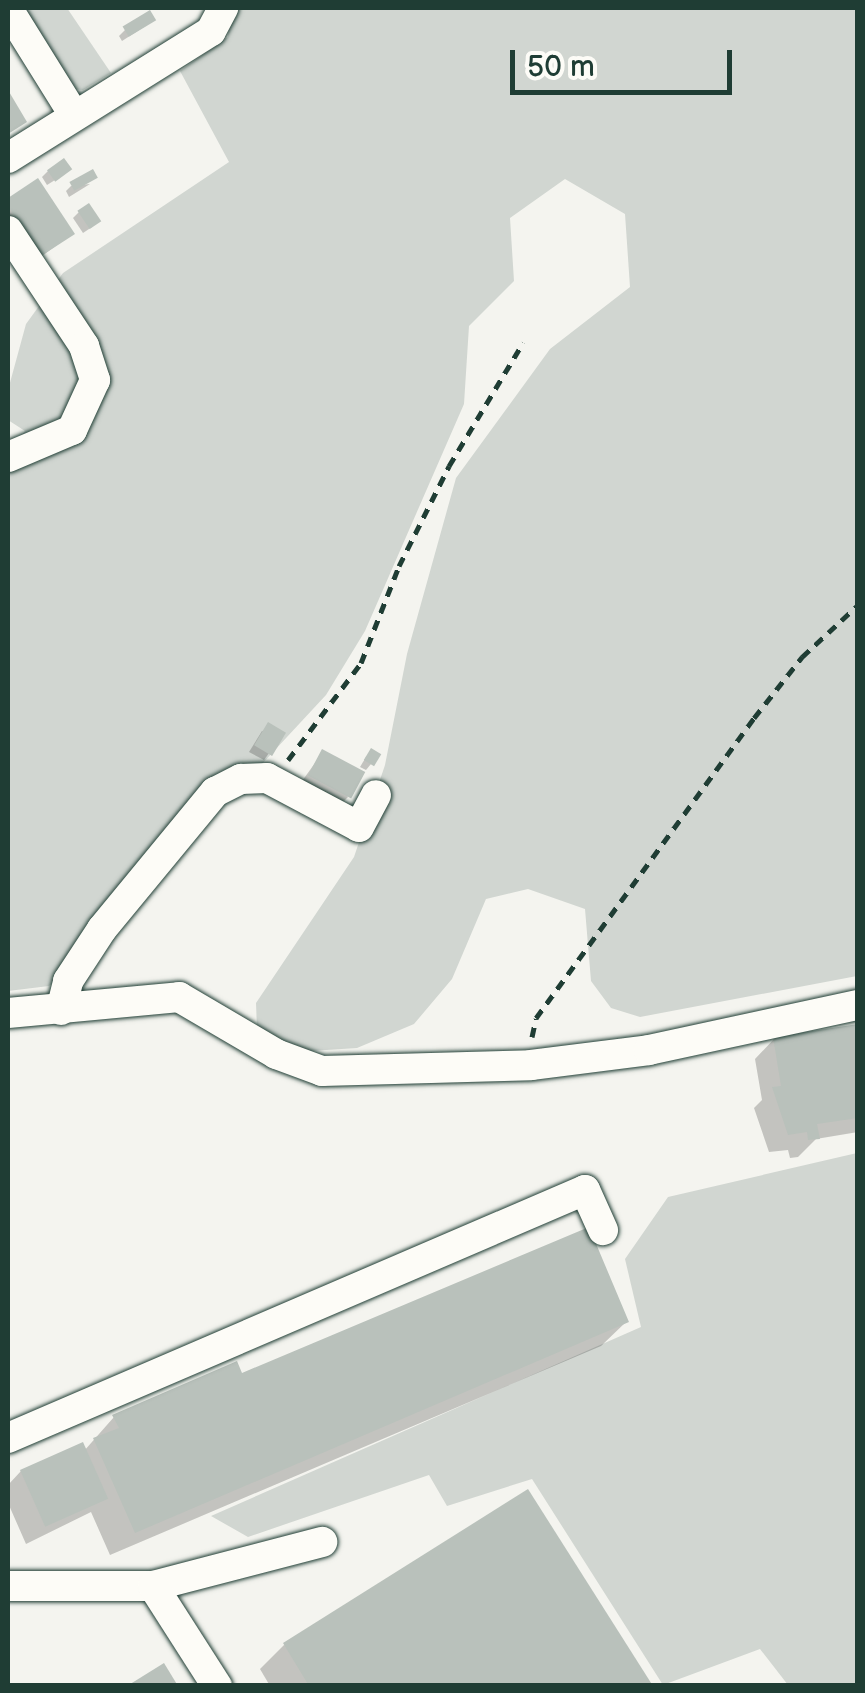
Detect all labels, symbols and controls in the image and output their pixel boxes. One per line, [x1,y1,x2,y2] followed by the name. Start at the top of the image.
[515,30,738,92] scale bar
[527,49,595,85] text: 50 m

